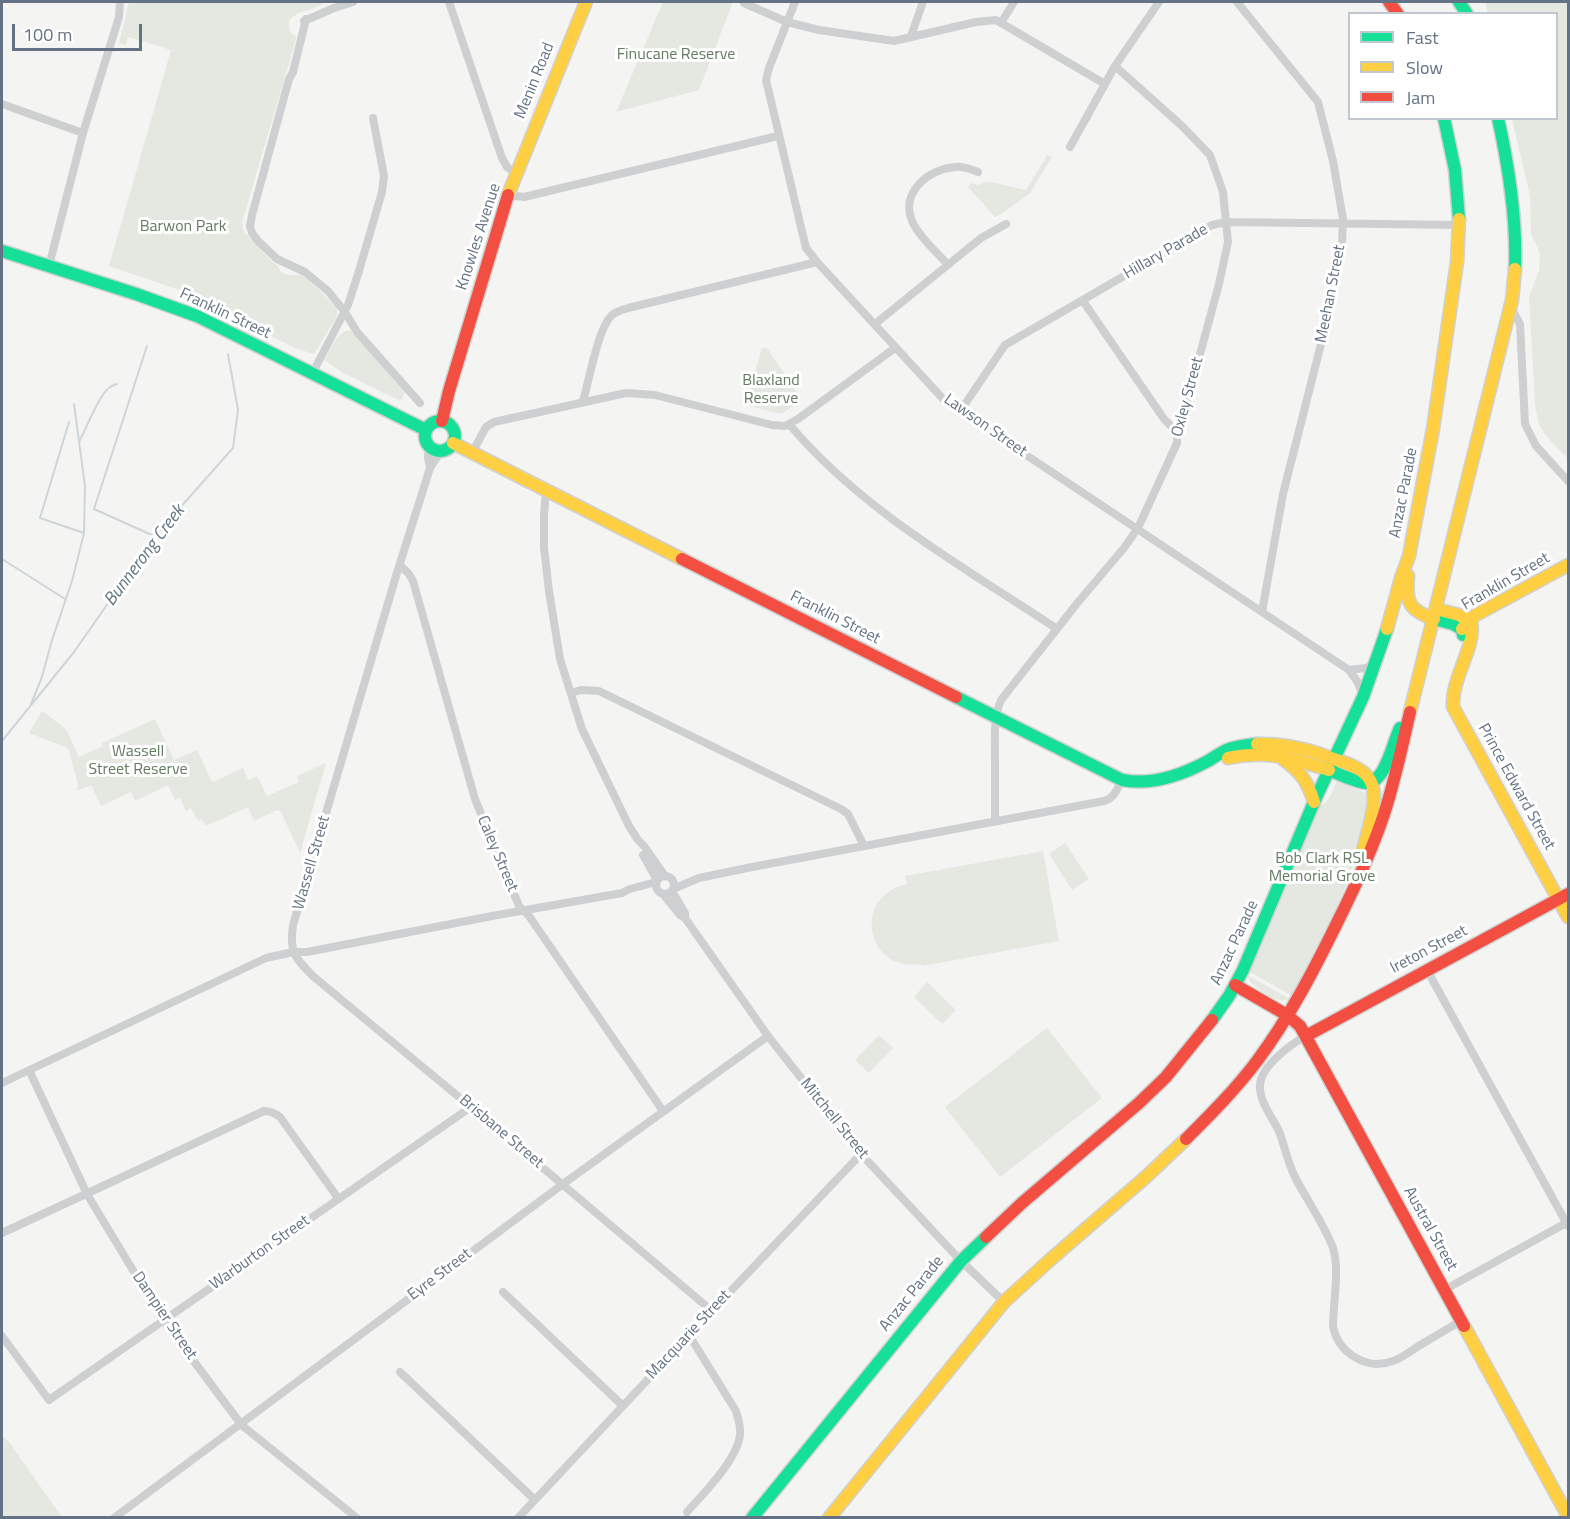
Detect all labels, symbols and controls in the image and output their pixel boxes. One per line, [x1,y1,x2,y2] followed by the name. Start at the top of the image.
[15,12,146,50] scale bar
[1348,12,1558,120] legend
[23,21,72,48] text: 100 m
[1406,24,1439,51] text: Fast
[511,40,559,122] street label: Menin Road
[617,45,735,65] park label: Finucane Reserve
[1406,54,1443,81] text: Slow
[1406,84,1435,111] text: Jam
[453,181,505,293] street label: Knowles Avenue
[140,217,226,237] park label: Barwon Park
[1120,220,1212,284] street label: Hillary Parade
[1312,243,1350,345] street label: Meehan Street
[176,284,274,344] street label: Franklin Street
[1168,355,1208,439] street label: Oxley Street
[742,371,800,409] park label: Blaxland Reserve
[940,390,1030,462] street label: Lawson Street
[1386,446,1422,540] street label: Anzac Parade
[100,501,190,611] water label: Bunnerong Creek
[1459,549,1553,615] street label: Franklin Street
[787,587,883,649] street label: Franklin Street
[1473,720,1559,854] street label: Prince Edward Street
[88,742,188,780] park label: Wassell Street Reserve
[472,813,522,895] street label: Caley Street
[289,814,335,912] street label: Wassell Street
[1269,849,1375,887] park label: Bob Clark RSL Memorial Grove
[1207,898,1263,988] street label: Anzac Parade
[1387,922,1471,978] street label: Ireton Street
[796,1075,872,1163] street label: Mitchell Street
[455,1091,547,1173] street label: Brisbane Street
[1399,1184,1461,1274] street label: Austral Street
[206,1211,314,1295] street label: Warburton Street
[404,1245,476,1305] street label: Eyre Street
[876,1252,948,1336] street label: Anzac Parade
[128,1268,200,1364] street label: Dampier Street
[643,1286,735,1384] street label: Macquarie Street

